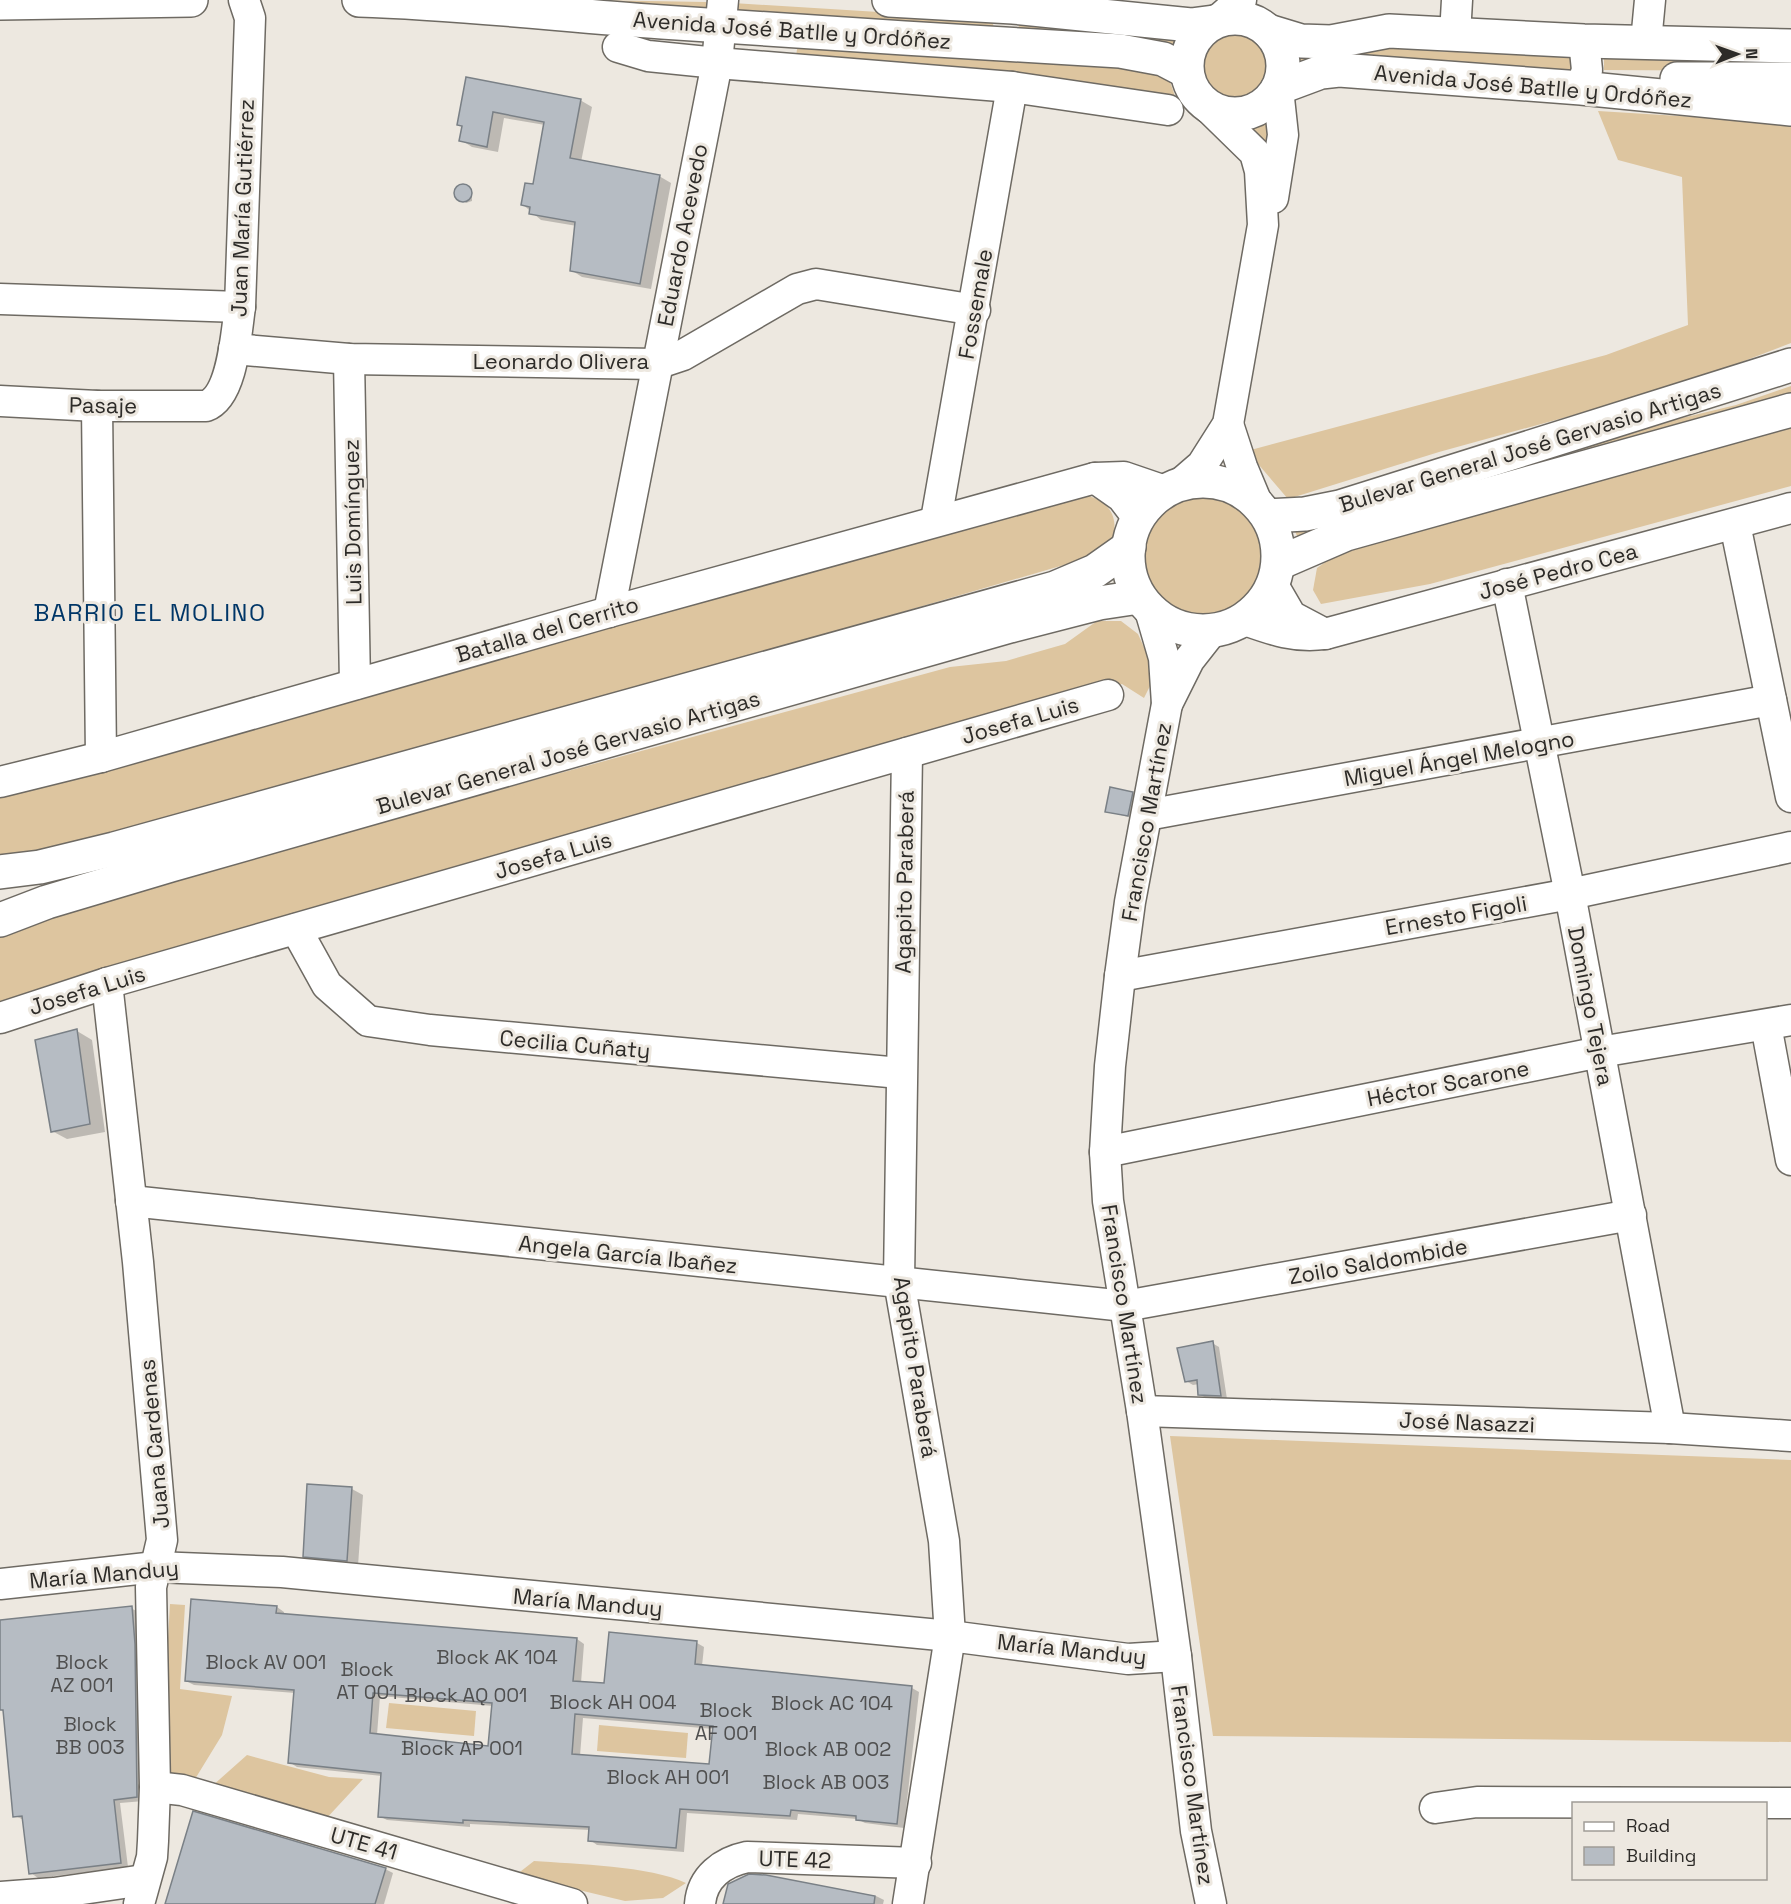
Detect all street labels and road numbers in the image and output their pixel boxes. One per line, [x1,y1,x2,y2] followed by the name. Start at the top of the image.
[632,5,952,55] street label: Avenida José Batlle y Ordóñez
[1373,58,1693,114] street label: Avenida José Batlle y Ordóñez
[224,98,260,318] street label: Juan María Gutiérrez
[651,141,713,329] street label: Eduardo Acevedo
[952,247,998,361] street label: Fossemale
[473,347,650,375] street label: Leonardo Olivera
[1336,375,1724,519] street label: Bulevar General José Gervasio Artigas
[69,390,137,420] street label: Pasaje
[337,439,367,605] street label: Luis Domínguez
[1475,536,1641,606] street label: José Pedro Cea
[452,589,642,669] street label: Batalla del Cerrito
[373,684,763,820] street label: Bulevar General José Gervasio Artigas
[958,690,1082,750] street label: Josefa Luis
[1115,720,1177,924] street label: Francisco Martínez
[1342,724,1576,792] street label: Miguel Ángel Melogno
[888,790,920,974] street label: Agapito Paraberá
[491,825,615,885] street label: Josefa Luis
[1383,889,1529,941] street label: Ernesto Figoli
[1562,924,1620,1088] street label: Domingo Tejera
[25,959,149,1021] street label: Josefa Luis
[498,1023,652,1065] street label: Cecilia Cuñaty
[1364,1054,1532,1112] street label: Héctor Scarone
[1095,1202,1155,1406] street label: Francisco Martínez
[517,1229,739,1279] street label: Angela García Ibañez
[1286,1232,1470,1290] street label: Zoilo Saldombide
[888,1274,944,1460] street label: Agapito Paraberá
[133,1358,175,1530] street label: Juana Cardenas
[1399,1406,1535,1438] street label: José Nasazzi
[28,1554,180,1594] street label: María Manduy
[512,1582,664,1622] street label: María Manduy
[996,1627,1148,1671] street label: María Manduy
[1165,1683,1221,1887] street label: Francisco Martínez
[327,1820,401,1866] street label: UTE 41
[758,1844,832,1874] street label: UTE 42

